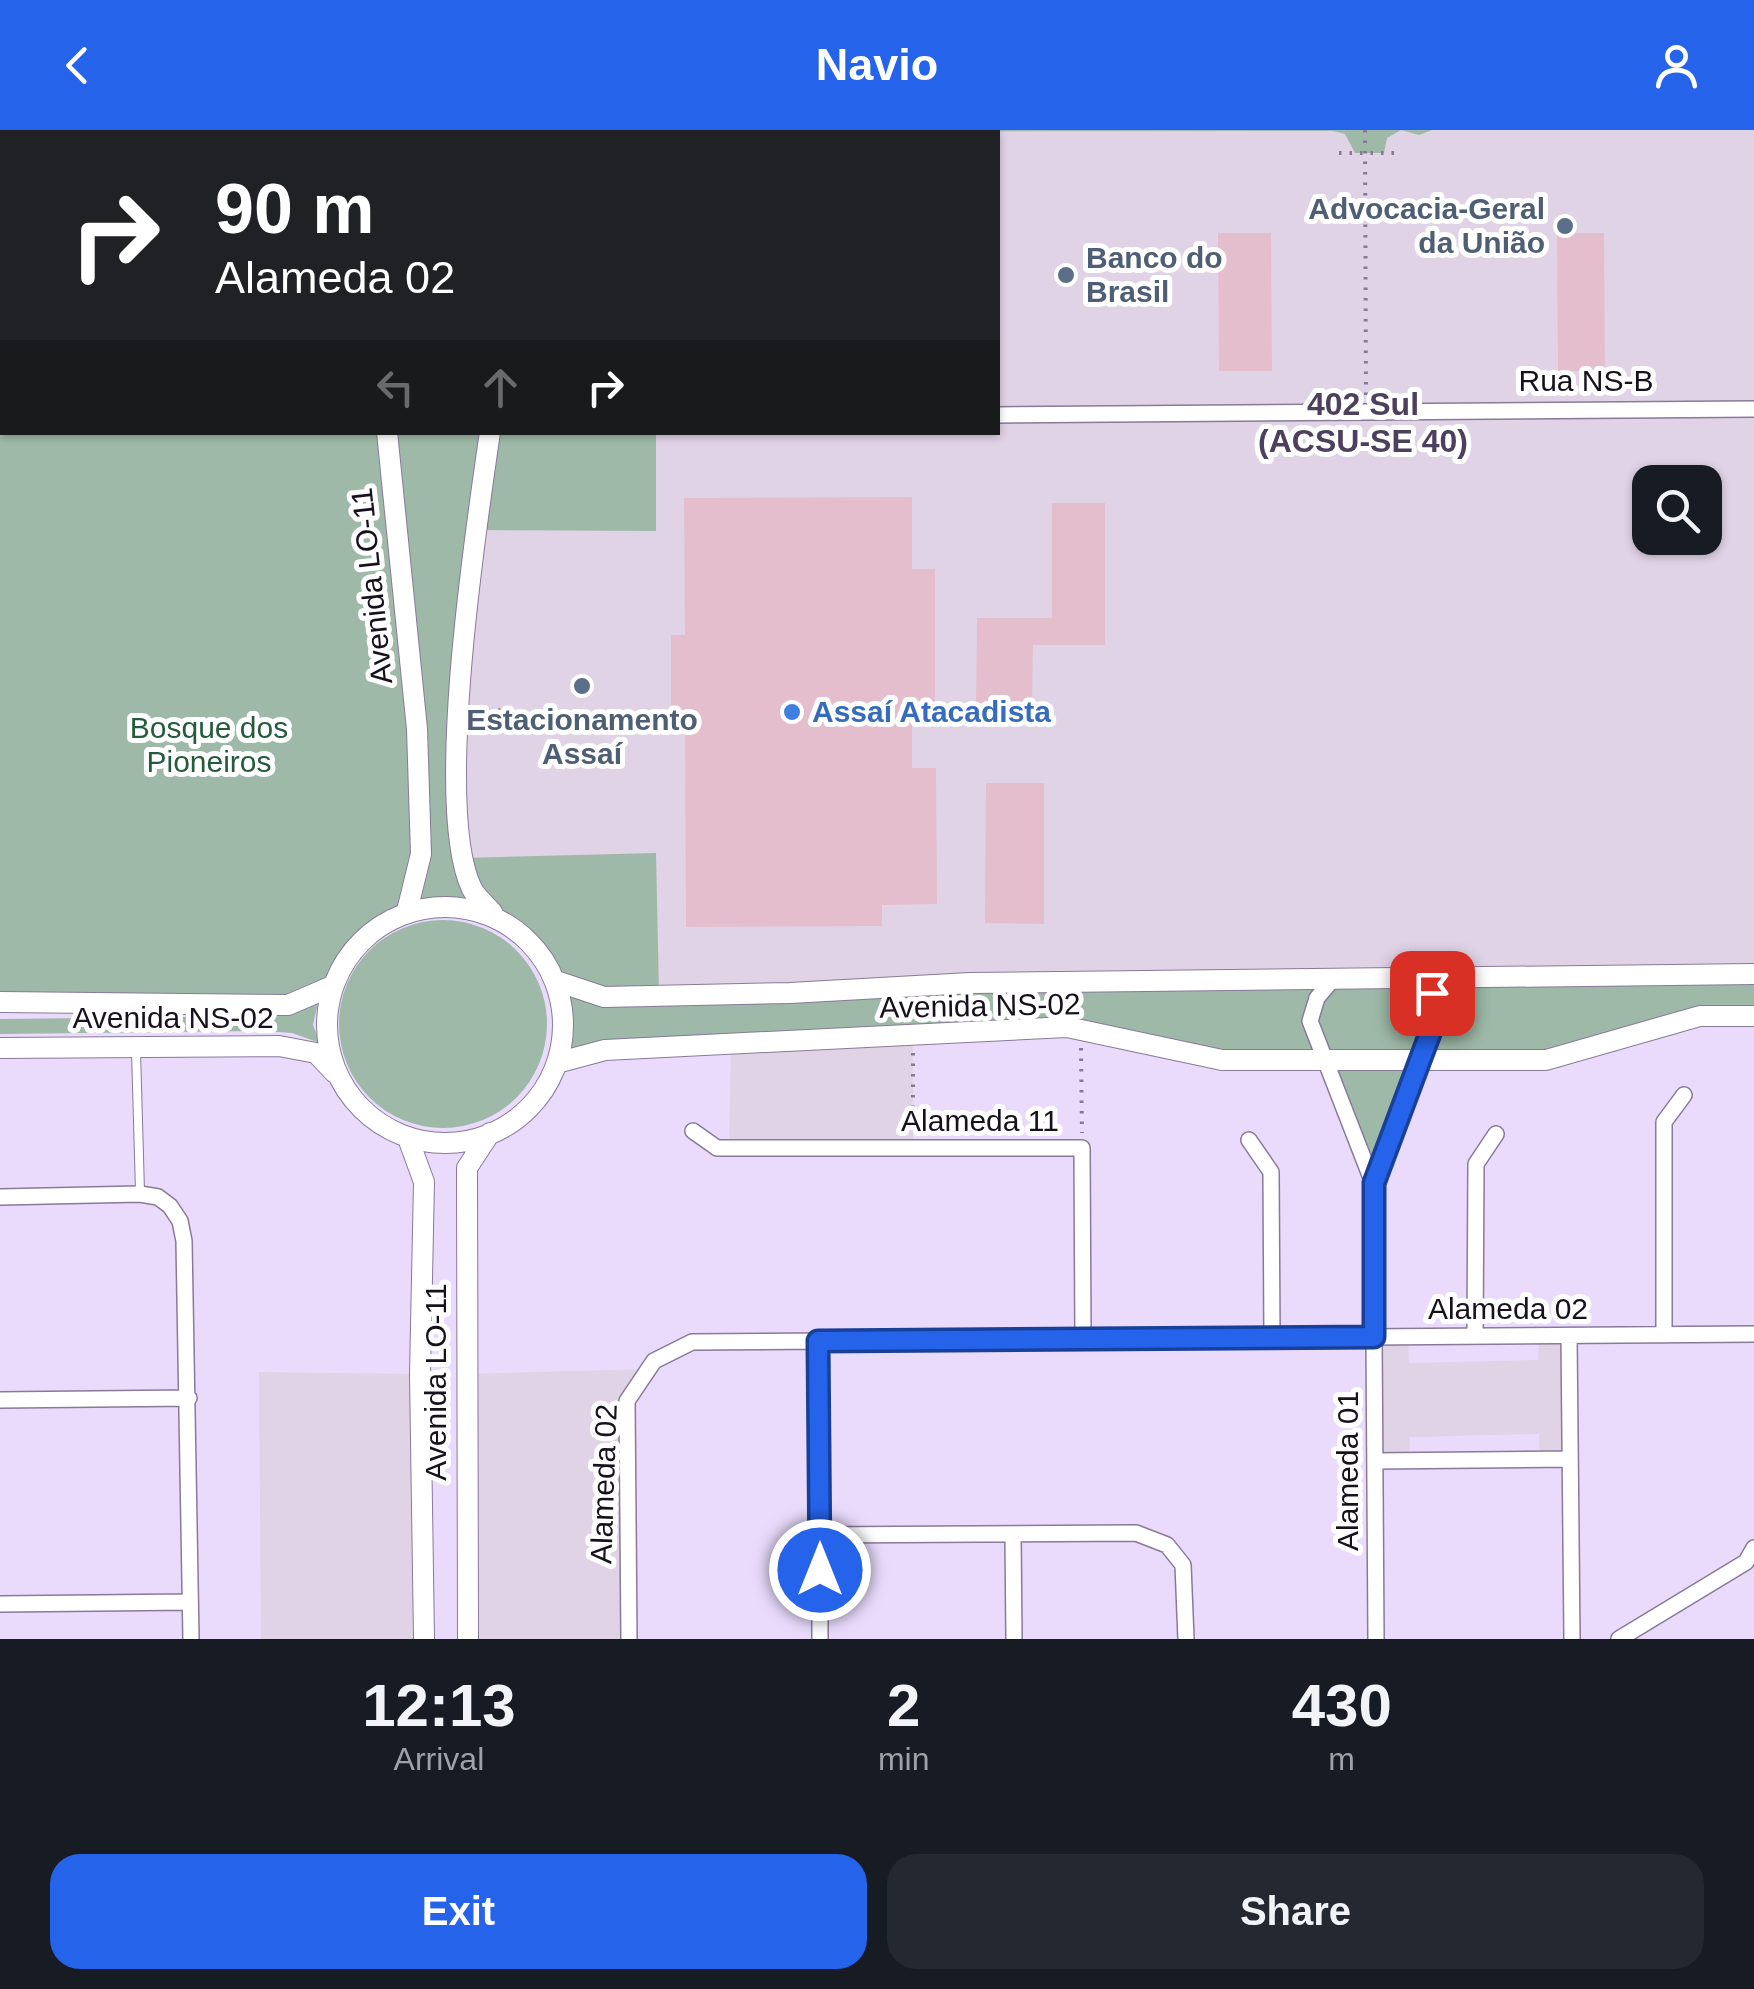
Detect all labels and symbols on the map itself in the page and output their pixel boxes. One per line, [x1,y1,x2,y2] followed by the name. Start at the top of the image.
[1308,192,1545,259] place label: Advocacia-Geral da União
[1554,215,1576,237] marker: Advocacia-Geral da União
[1086,241,1223,308] place label: Banco do Brasil
[1055,264,1077,286] marker: Banco do Brasil
[1518,364,1654,397] street label: Rua NS-B
[1258,386,1468,459] district label: 402 Sul (ACSU-SE 40)
[345,486,398,686] street label: Avenida LO-11
[571,675,593,697] marker: Estacionamento Assaí
[812,695,1051,728] place label: Assaí Atacadista
[781,701,803,723] marker: Assaí Atacadista
[466,703,698,770] place label: Estacionamento Assaí
[130,711,288,778] park label: Bosque dos Pioneiros
[1390,951,1475,1036] pin
[879,987,1081,1024] street label: Avenida NS-02
[72,1001,274,1034] street label: Avenida NS-02
[901,1104,1059,1137] street label: Alameda 11
[419,1283,452,1481] street label: Avenida LO-11
[1428,1292,1588,1325] street label: Alameda 02
[1331,1391,1364,1551] street label: Alameda 01
[584,1403,623,1565] street label: Alameda 02
[768,1518,872,1622] position arrow

